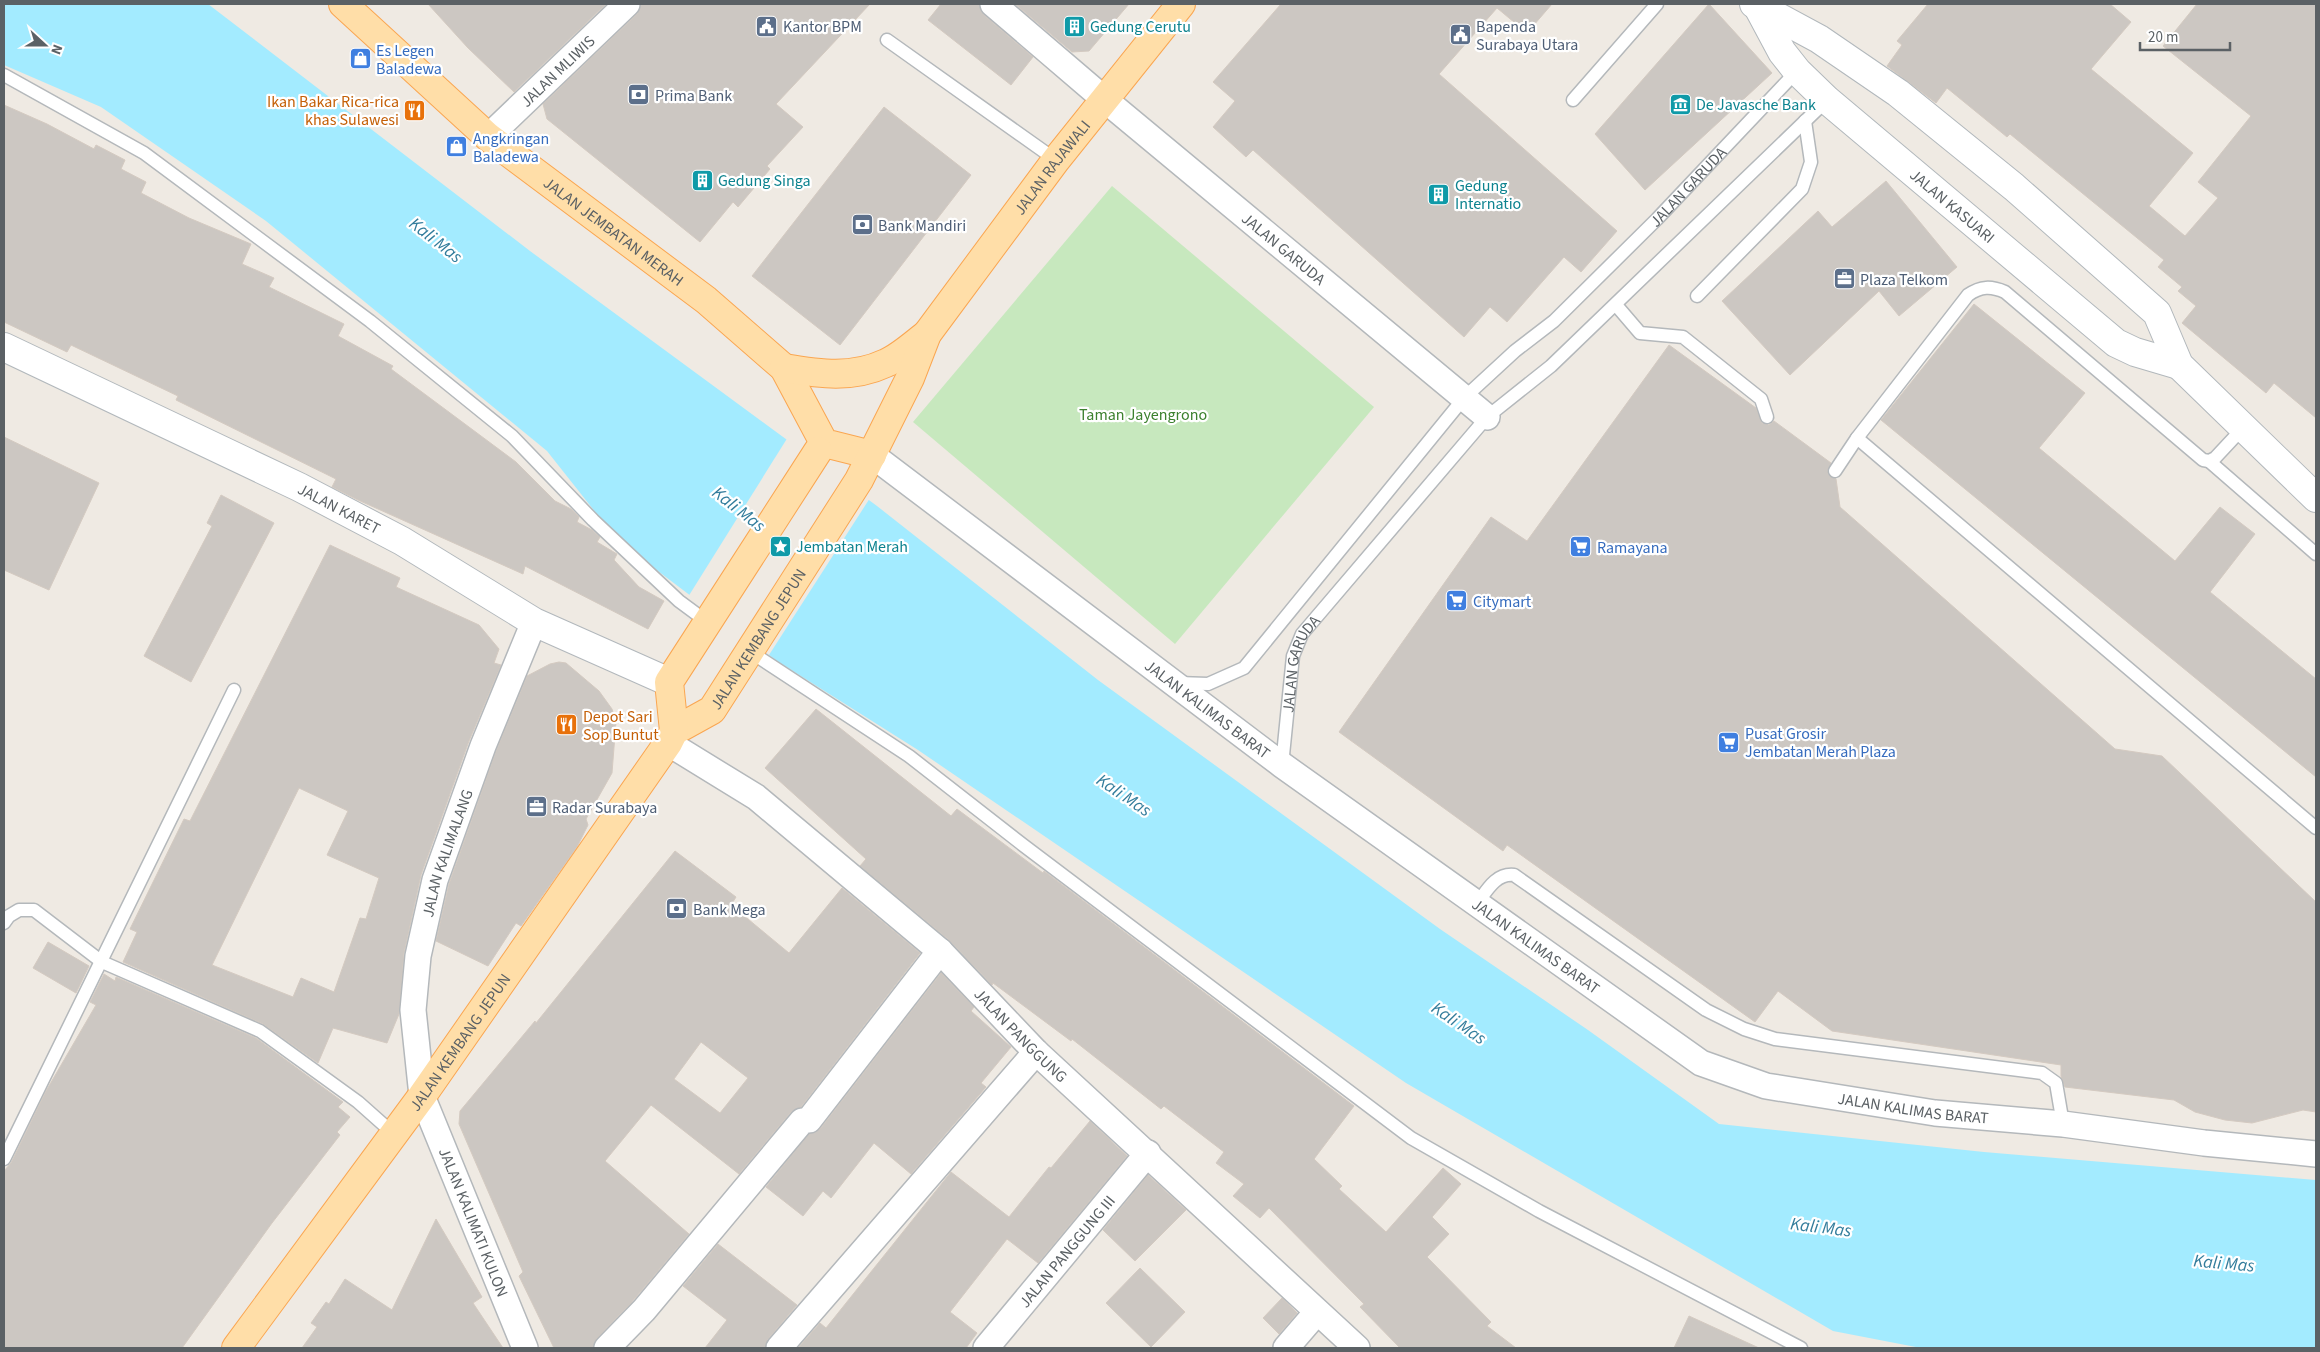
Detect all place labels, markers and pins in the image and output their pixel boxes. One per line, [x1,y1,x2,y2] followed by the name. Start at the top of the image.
[755,14,779,38] public building icon: Kantor BPM
[1062,14,1086,38] building icon: Gedung Cerutu
[783,16,862,38] place label: Kantor BPM
[1090,16,1191,38] place label: Gedung Cerutu
[1476,16,1578,56] place label: Bapenda Surabaya Utara
[1448,23,1472,47] public building icon: Bapenda Surabaya Utara
[376,40,442,80] place label: Es Legen Baladewa
[348,47,372,71] shop icon: Es Legen Baladewa
[627,83,651,107] bank icon: Prima Bank
[655,85,732,107] place label: Prima Bank
[267,91,399,131] place label: Ikan Bakar Rica-rica khas Sulawesi
[1668,92,1692,116] museum icon: De Javasche Bank
[1696,94,1816,116] place label: De Javasche Bank
[403,98,427,122] restaurant icon: Ikan Bakar Rica-rica khas Sulawesi
[473,128,549,168] place label: Angkringan Baladewa
[445,135,469,159] shop icon: Angkringan Baladewa
[690,168,714,192] building icon: Gedung Singa
[718,170,811,192] place label: Gedung Singa
[1455,175,1521,215] place label: Gedung Internatio
[1427,182,1451,206] building icon: Gedung Internatio
[850,213,874,237] bank icon: Bank Mandiri
[878,215,966,237] place label: Bank Mandiri
[1832,267,1856,291] office icon: Plaza Telkom
[1860,269,1948,291] place label: Plaza Telkom
[768,534,792,558] place icon: Jembatan Merah
[1569,535,1593,559] supermarket icon: Ramayana
[796,536,908,558] place label: Jembatan Merah
[1597,537,1667,559] place label: Ramayana
[1445,589,1469,613] supermarket icon: Citymart
[1473,591,1532,613] place label: Citymart
[583,706,659,746] place label: Depot Sari Sop Buntut
[555,713,579,737] restaurant icon: Depot Sari Sop Buntut
[1745,723,1896,763] place label: Pusat Grosir Jembatan Merah Plaza
[1717,730,1741,754] supermarket icon: Pusat Grosir Jembatan Merah Plaza
[524,795,548,819] office icon: Radar Surabaya
[552,797,657,819] place label: Radar Surabaya
[665,897,689,921] bank icon: Bank Mega
[693,899,766,921] place label: Bank Mega

